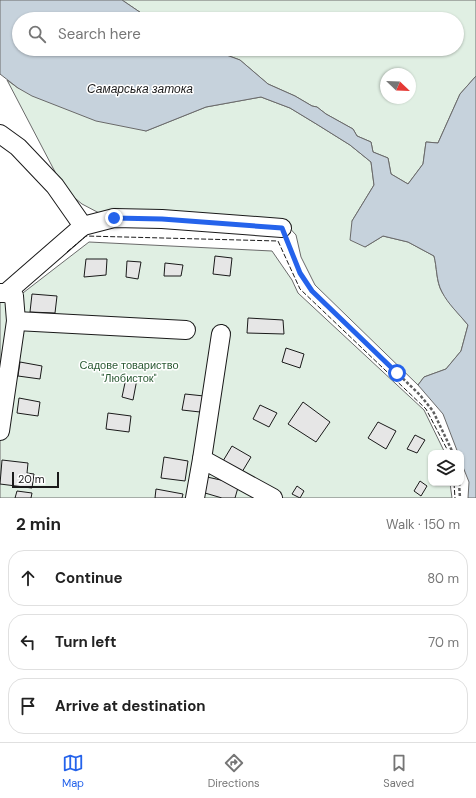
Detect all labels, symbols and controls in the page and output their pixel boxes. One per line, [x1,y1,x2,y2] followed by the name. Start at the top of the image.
[12,12,464,56] search box
[26,23,48,45] icon: search
[58,24,141,44] text: Search here
[380,68,416,104] north arrow
[87,81,193,97] water label: Самарська затока
[105,209,123,227] route end
[80,358,179,385] park label: Садове товариство "Любисток"
[388,364,406,382] route start
[428,450,464,486] map controls
[428,450,464,486] button: layers
[12,470,59,489] scale bar
[18,472,44,486] text: 20 m
[16,513,61,535] text: 2 min
[386,516,460,533] text: Walk · 150 m
[17,567,39,589] icon: ahead
[55,568,123,588] text: Continue
[427,570,459,587] text: 80 m
[17,631,39,653] icon: left
[55,632,116,652] text: Turn left
[428,634,459,651] text: 70 m
[17,695,39,717] icon: arrive
[55,696,206,716] text: Arrive at destination
[62,752,84,790] tab: Map
[208,752,260,790] tab: Directions
[383,752,414,790] tab: Saved

